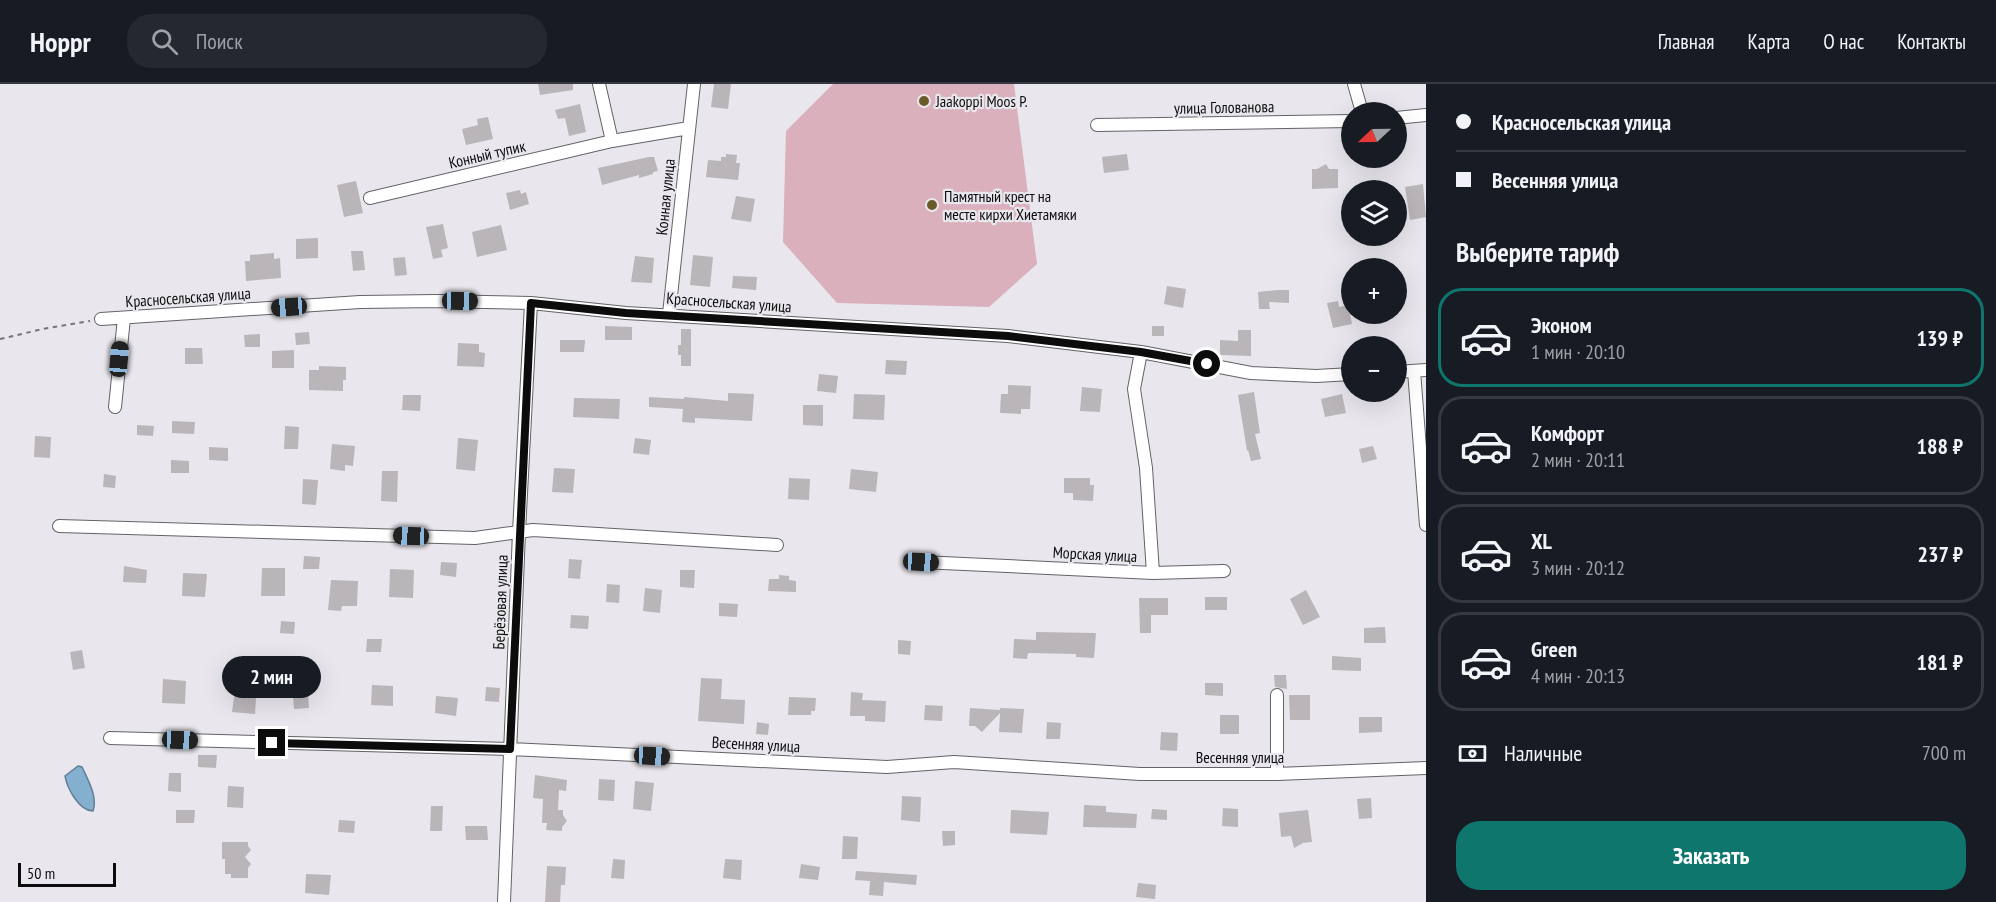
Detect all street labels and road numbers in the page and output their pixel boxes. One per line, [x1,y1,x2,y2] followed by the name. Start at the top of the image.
[1174,96,1274,118] street label: улица Голованова
[447,135,528,173] street label: Конный тупик
[651,158,679,236] street label: Конная улица
[125,283,251,311] street label: Красносельская улица
[666,288,792,316] street label: Красносельская улица
[1052,542,1138,566] street label: Морская улица
[488,554,512,650] street label: Берёзовая улица
[711,732,801,756] street label: Весенняя улица
[1196,747,1284,767] street label: Весенняя улица

